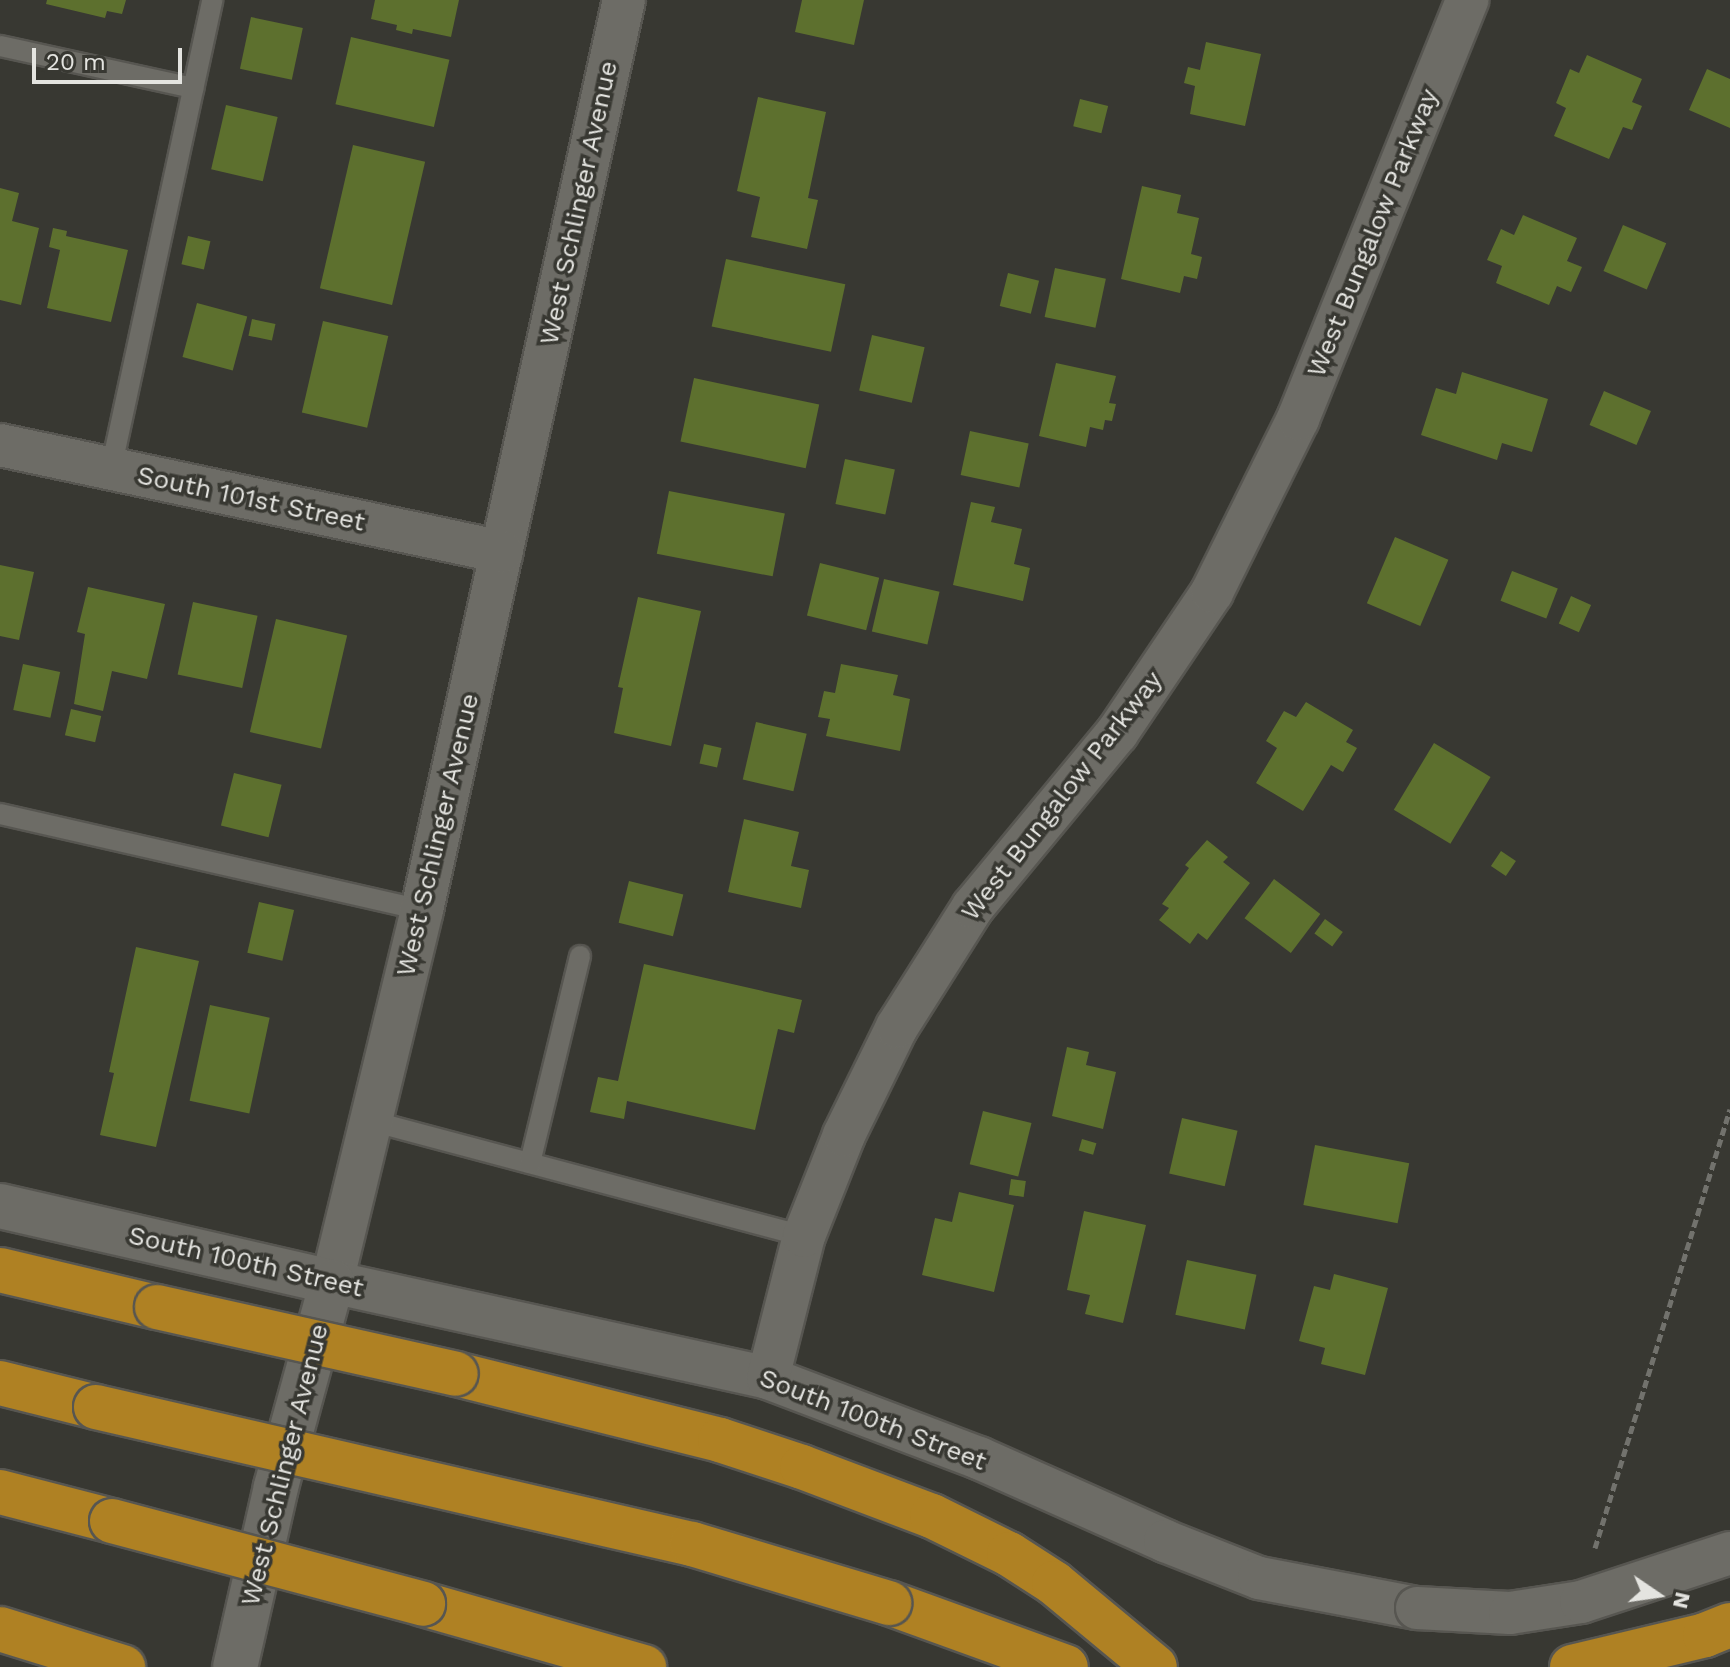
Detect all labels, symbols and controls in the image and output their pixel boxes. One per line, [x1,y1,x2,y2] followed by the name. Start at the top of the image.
[36,32,186,82] scale bar
[46,48,106,76] text: 20 m
[533,57,625,349] street label: West Schlinger Avenue
[1301,84,1445,382] street label: West Bungalow Parkway
[134,460,368,538] street label: South 101st Street
[955,665,1169,927] street label: West Bungalow Parkway
[390,690,486,980] street label: West Schlinger Avenue
[125,1220,367,1304] street label: South 100th Street
[235,1320,335,1610] street label: West Schlinger Avenue
[755,1362,991,1478] street label: South 100th Street
[1618,1555,1698,1635] north arrow
[1668,1590,1696,1611] text: N

